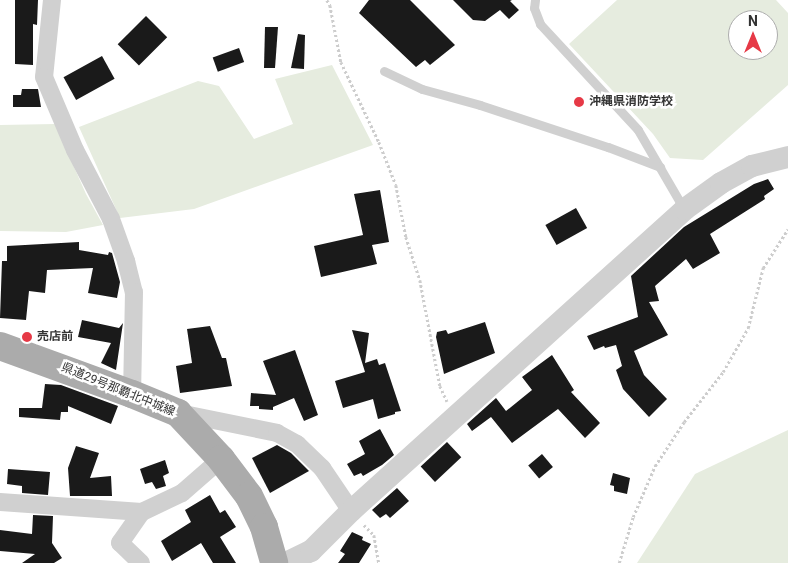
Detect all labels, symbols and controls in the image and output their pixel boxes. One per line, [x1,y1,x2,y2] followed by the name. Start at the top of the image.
[728,10,778,60] north arrow
[748,13,758,29] text: N
[589,95,673,109] place label: 沖縄県消防学校
[573,96,585,108] marker: 沖縄県消防学校
[37,330,73,344] place label: 売店前
[21,331,33,343] marker: 売店前
[59,361,177,419] street label: 県道29号那覇北中城線

